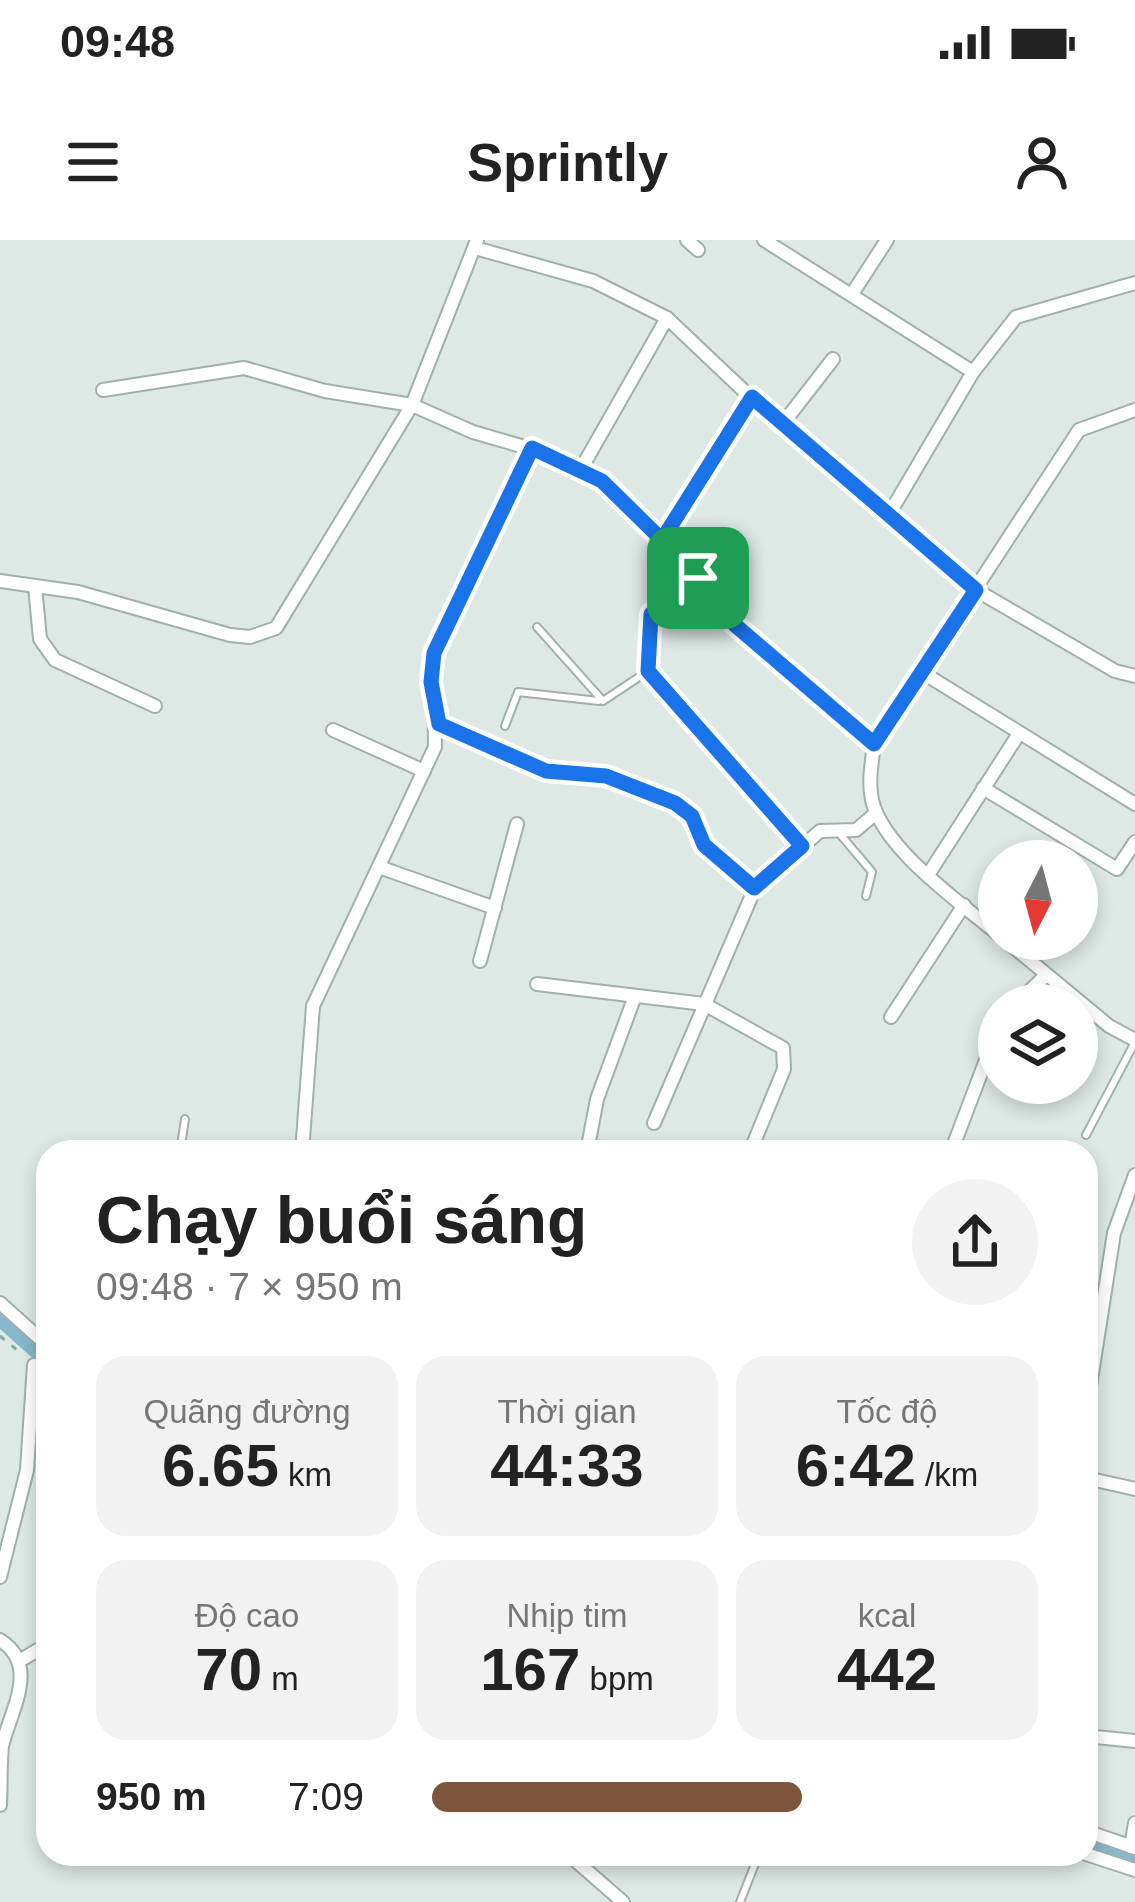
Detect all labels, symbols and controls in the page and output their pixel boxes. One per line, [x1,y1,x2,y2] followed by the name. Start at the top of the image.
[60,16,175,67] text: 09:48
[60,129,126,195] icon: menu
[1009,129,1075,195] icon: person
[467,132,668,192] text: Sprintly
[647,527,749,629] pin
[665,545,731,611] icon: arrive
[978,840,1098,960] north arrow
[978,840,1098,1104] map controls
[978,984,1098,1104] button: layers
[912,1179,1038,1305] button: share
[96,1183,587,1257] text: Chạy buổi sáng
[96,1265,403,1308] text: 09:48 · 7 × 950 m
[143,1393,351,1430] text: Quãng đường
[497,1393,637,1430] text: Thời gian
[837,1393,937,1430] text: Tốc độ
[162,1432,279,1499] text: 6.65
[490,1432,644,1499] text: 44:33
[796,1432,916,1499] text: 6:42
[279,1456,332,1493] text: km
[916,1456,978,1493] text: /km
[195,1597,299,1634] text: Độ cao
[506,1597,628,1634] text: Nhịp tim
[858,1597,916,1634] text: kcal
[195,1636,262,1703] text: 70
[480,1636,580,1703] text: 167
[837,1636,937,1703] text: 442
[262,1660,299,1697] text: m
[580,1660,654,1697] text: bpm
[96,1775,207,1818] text: 950 m
[288,1775,364,1818] text: 7:09

